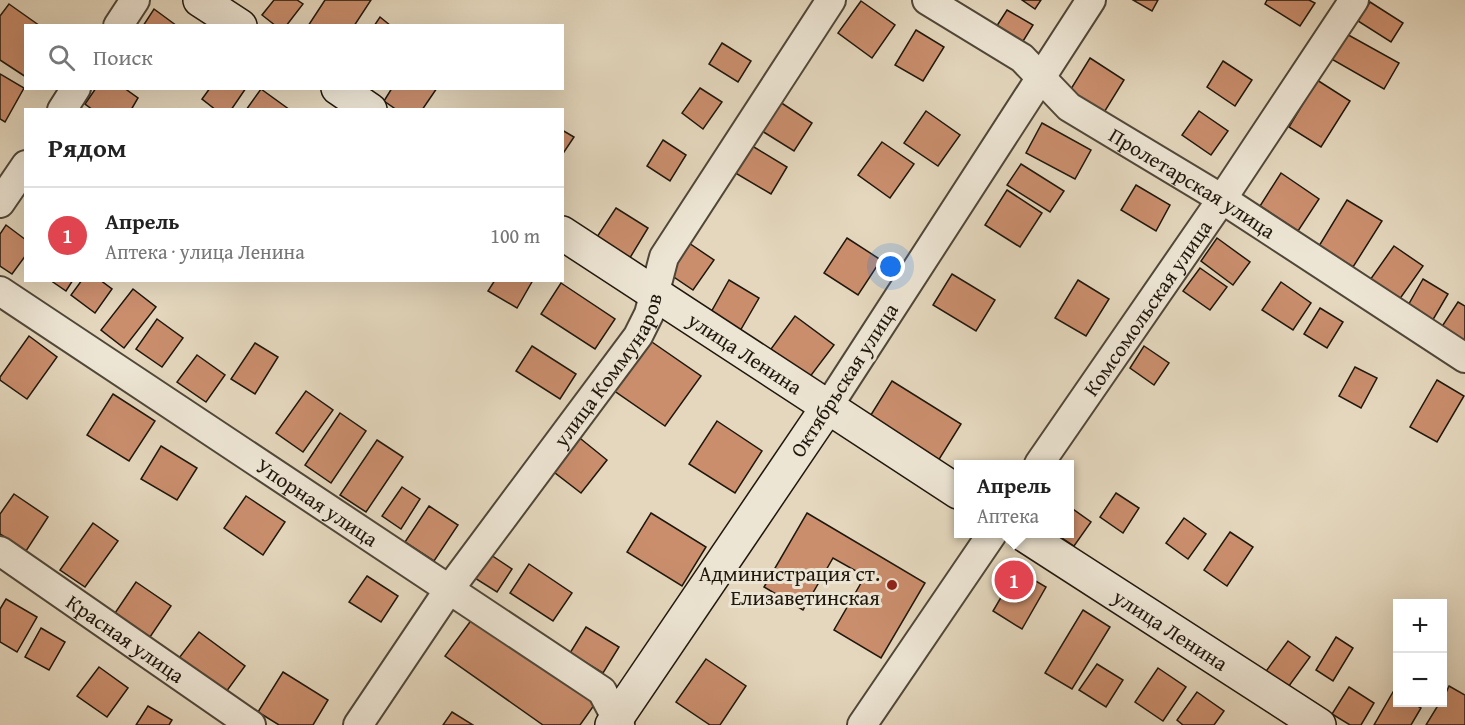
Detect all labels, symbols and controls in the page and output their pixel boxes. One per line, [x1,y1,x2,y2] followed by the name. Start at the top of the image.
[24,24,564,90] search box
[45,41,78,74] icon: search
[93,41,153,73] text: Поиск
[1103,119,1282,246] street label: Пролетарская улица
[48,128,126,167] text: Рядом
[105,205,180,237] text: Апрель
[1075,213,1219,402] street label: Комсомольская улица
[62,221,73,250] text: 1
[490,221,540,250] text: 100 m
[105,237,305,266] text: Аптека · улица Ленина
[876,252,905,281] your location
[545,290,669,454] street label: улица Коммунаров
[782,297,906,463] street label: Октябрьская улица
[681,303,809,402] street label: улица Ленина
[250,450,385,554] street label: Упорная улица
[954,460,1074,538] popup
[977,469,1051,501] text: Апрель
[977,501,1039,530] text: Аптека
[699,558,880,613] place label: Администрация ст. Елизаветинская
[994,558,1034,602] pin: 1
[885,578,899,592] marker: Администрация ст. Елизаветинская
[1106,580,1235,678] street label: улица Ленина
[60,586,191,690] street label: Красная улица
[1393,599,1447,707] map controls
[1393,599,1447,653] button: +
[1393,653,1447,707] button: −

